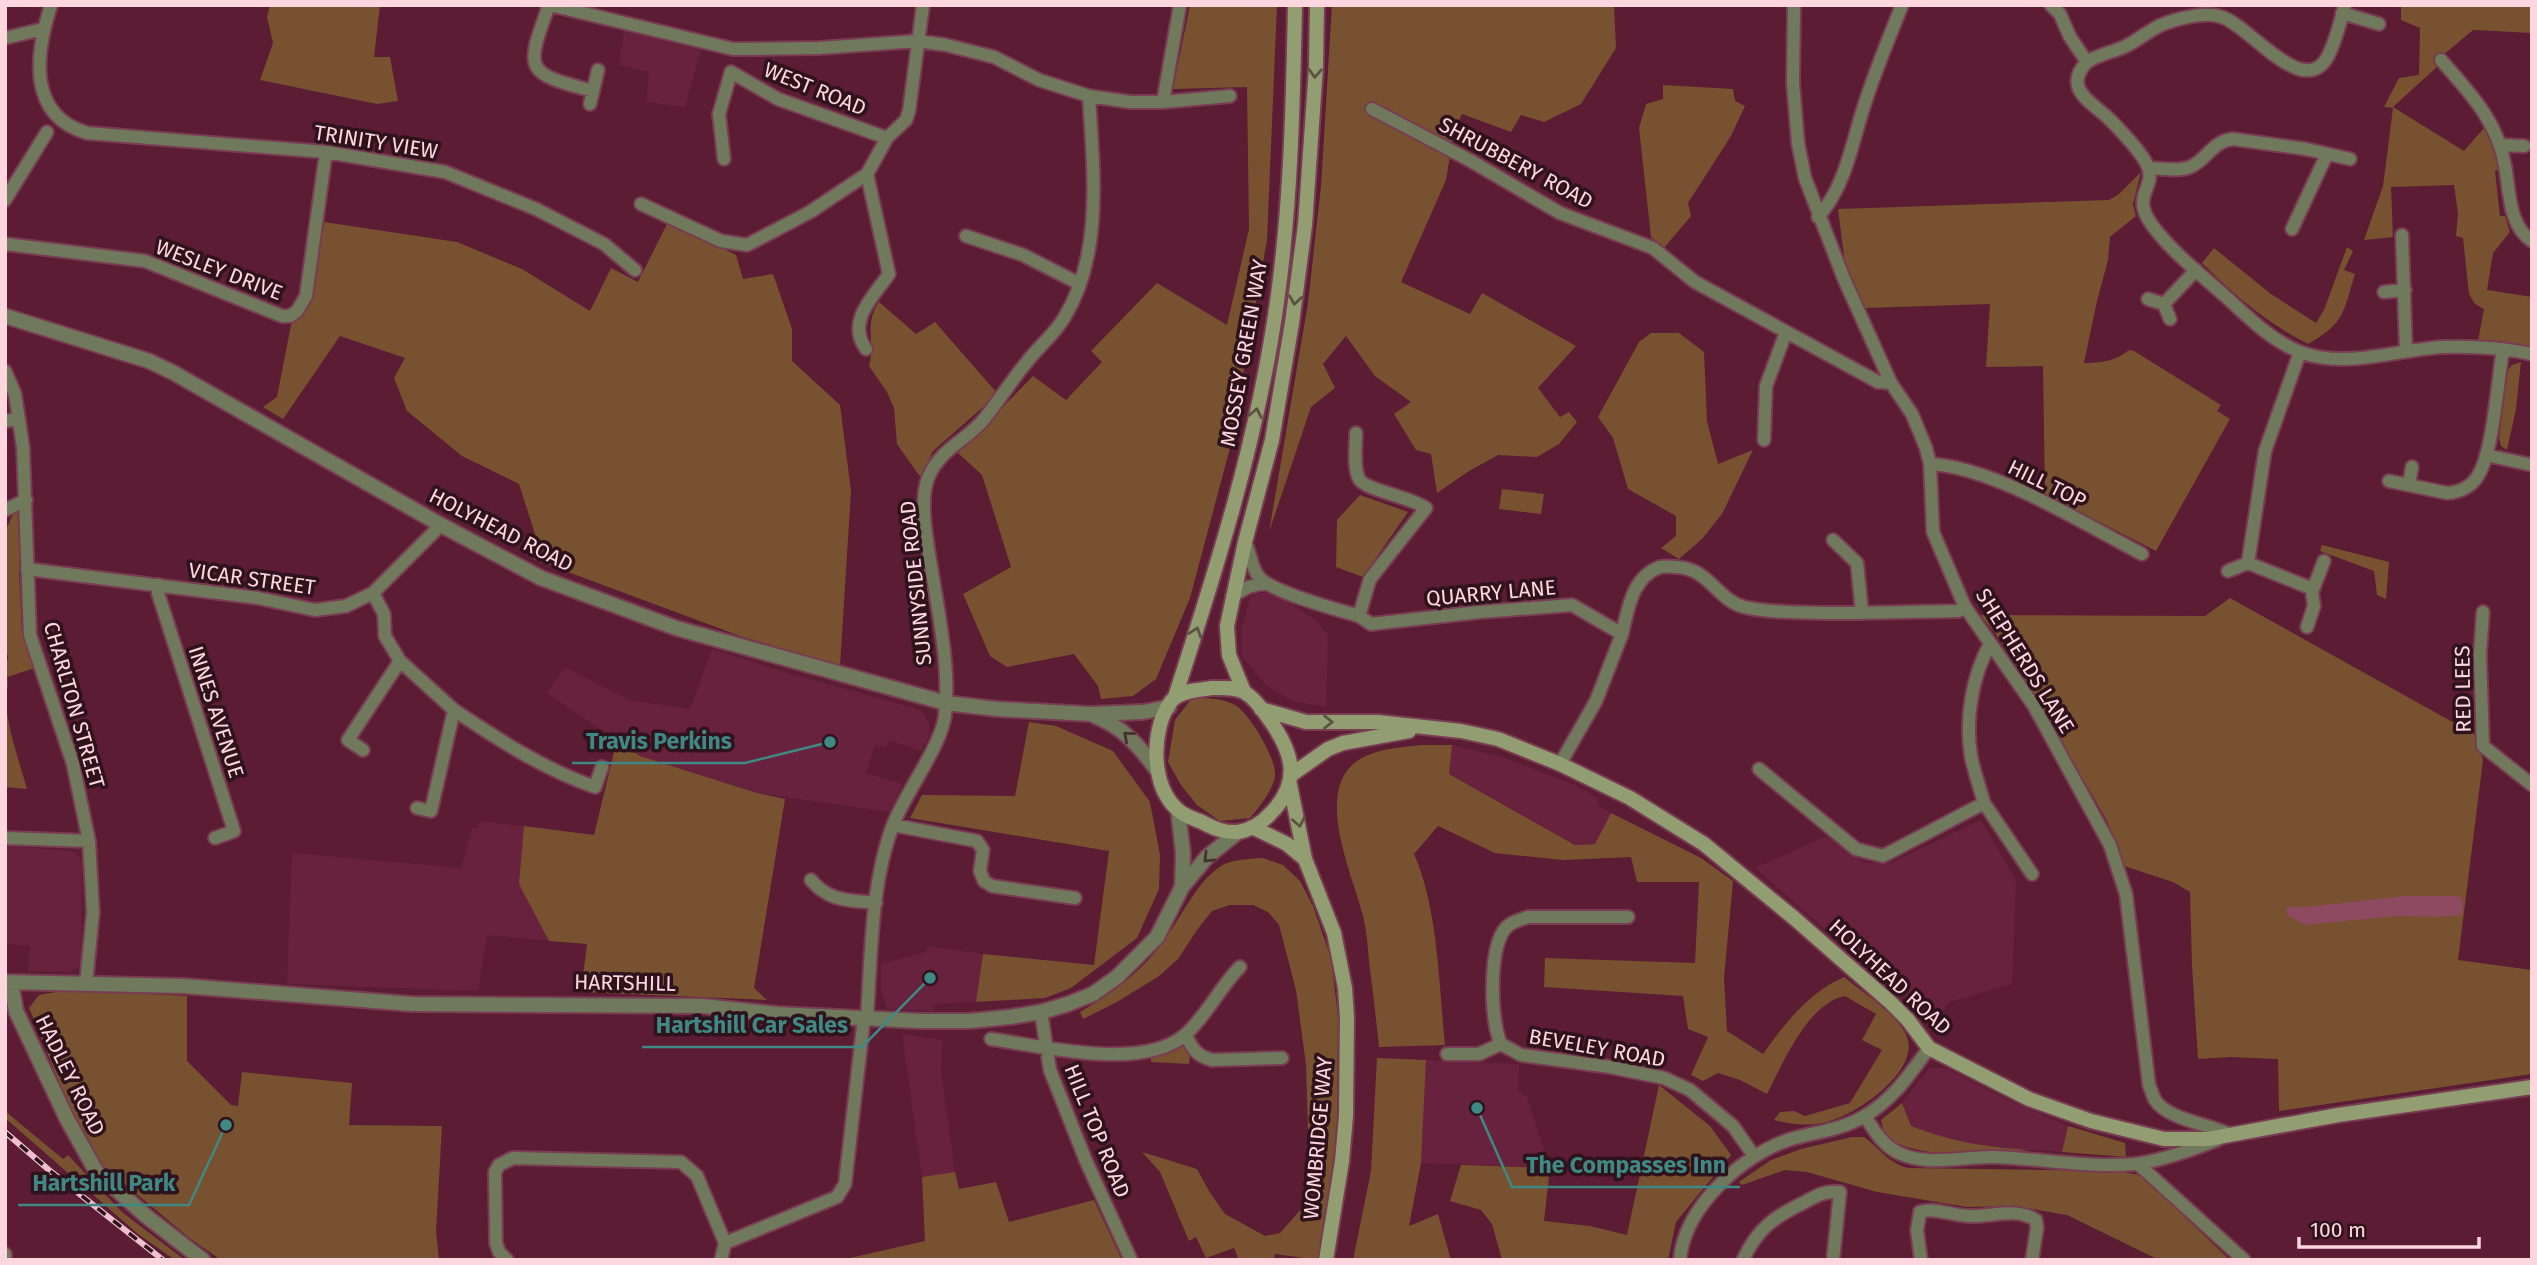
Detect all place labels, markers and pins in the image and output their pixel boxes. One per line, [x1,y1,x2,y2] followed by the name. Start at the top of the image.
[572,719,745,763] callout: Travis Perkins
[642,1003,862,1047] callout: Hartshill Car Sales
[1512,1143,1740,1187] callout: The Compasses Inn
[18,1161,189,1205] callout: Hartshill Park

